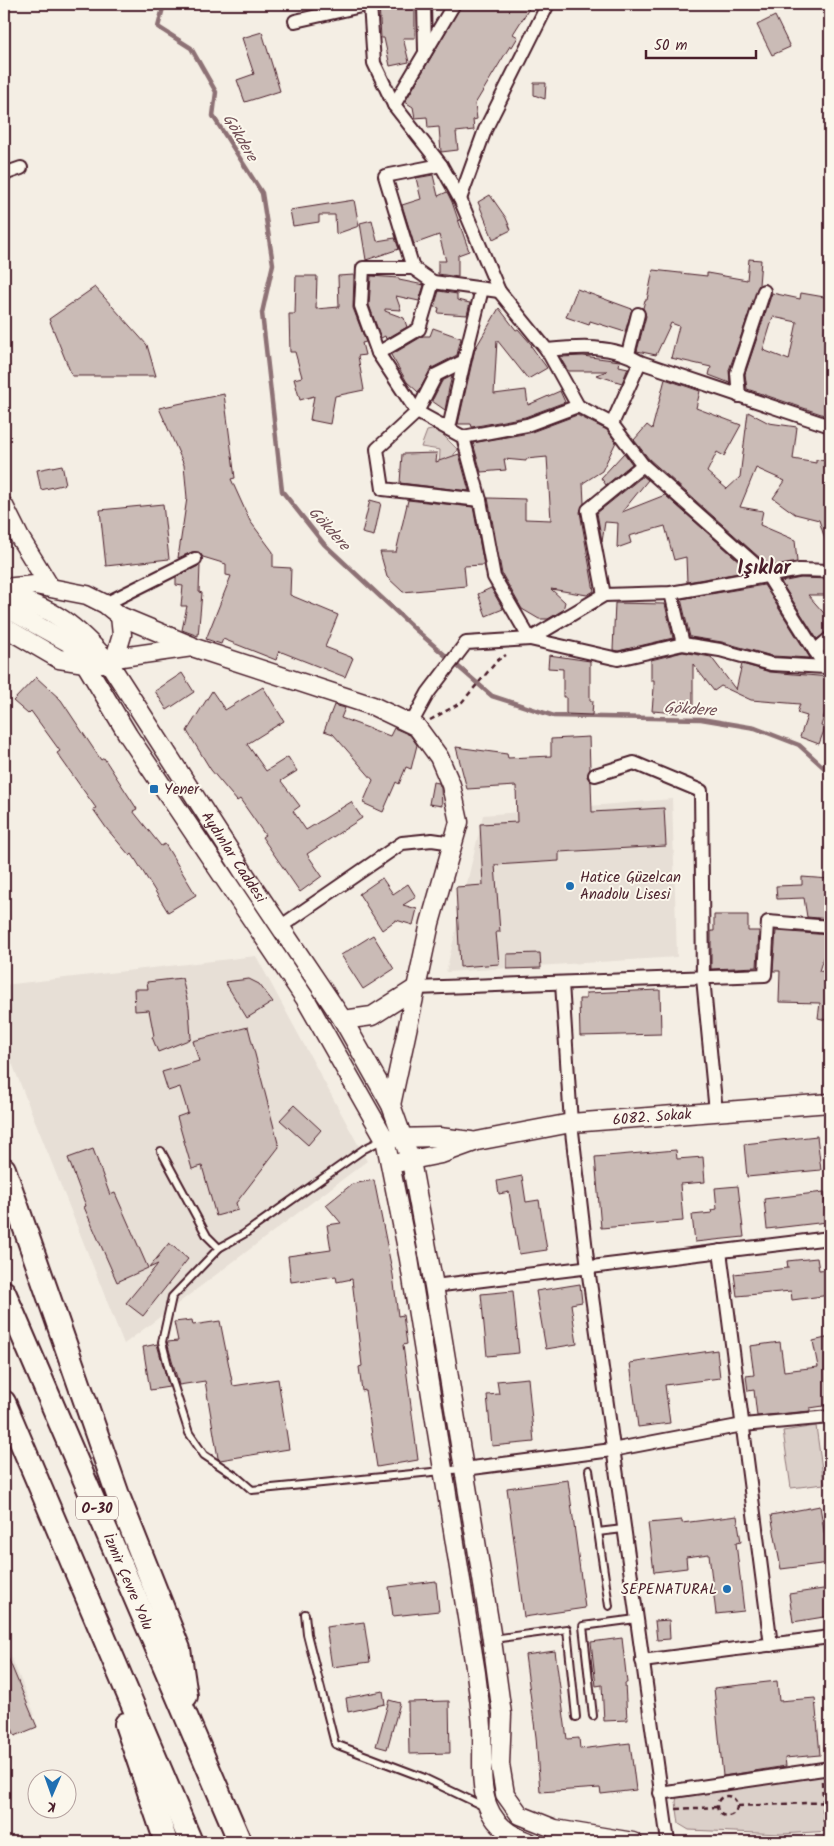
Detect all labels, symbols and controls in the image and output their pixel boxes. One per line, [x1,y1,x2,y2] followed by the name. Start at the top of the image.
[646,28,756,60] scale bar
[654,34,688,58] text: 50 m
[216,109,265,168] water label: Gökdere
[302,501,357,558] water label: Gökdere
[737,553,791,585] district label: Işıklar
[663,695,719,724] water label: Gökdere
[164,778,200,802] place label: Yener
[148,783,160,795] marker: Yener
[194,807,273,909] street label: Aydınlar Caddesi
[580,866,681,907] place label: Hatice Güzelcan Anadolu Lisesi
[564,880,576,892] marker: Hatice Güzelcan Anadolu Lisesi
[612,1103,693,1133] street label: 6082. Sokak
[76,1496,118,1520] road number: O-30
[96,1529,159,1634] street label: İzmir Çevre Yolu
[621,1578,717,1602] place label: SEPENATURAL
[721,1583,733,1595] marker: SEPENATURAL
[28,1768,78,1818] north arrow
[46,1795,56,1817] text: K

